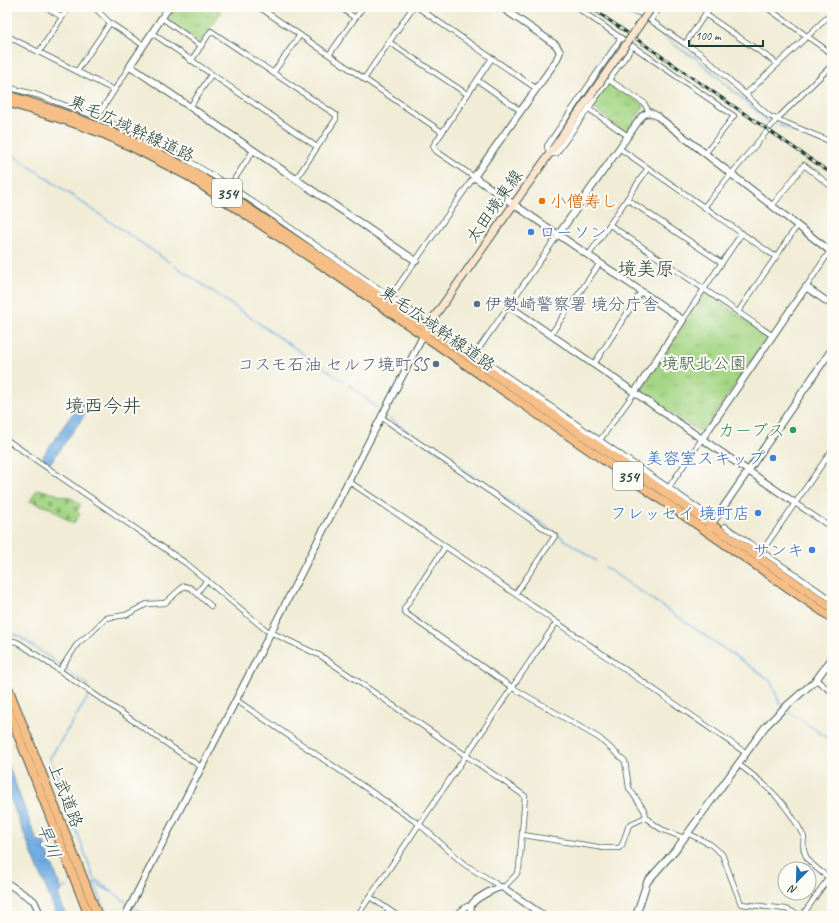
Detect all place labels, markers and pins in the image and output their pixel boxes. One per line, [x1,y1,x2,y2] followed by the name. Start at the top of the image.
[550,191,618,212] place label: 小僧寿し
[537,196,547,206] marker: 小僧寿し
[539,222,607,243] place label: ローソン
[526,227,536,237] marker: ローソン
[485,294,659,315] place label: 伊勢崎警察署 境分庁舎
[472,299,482,309] marker: 伊勢崎警察署 境分庁舎
[237,354,431,375] place label: コスモ石油 セルフ境町SS
[431,359,441,369] marker: コスモ石油 セルフ境町SS
[718,420,785,441] place label: カーブス
[788,425,798,435] marker: カーブス
[646,448,765,469] place label: 美容室スキップ
[768,453,778,463] marker: 美容室スキップ
[610,503,750,524] place label: フレッセイ 境町店
[753,508,763,518] marker: フレッセイ 境町店
[753,540,804,561] place label: サンキ
[807,545,817,555] marker: サンキ

